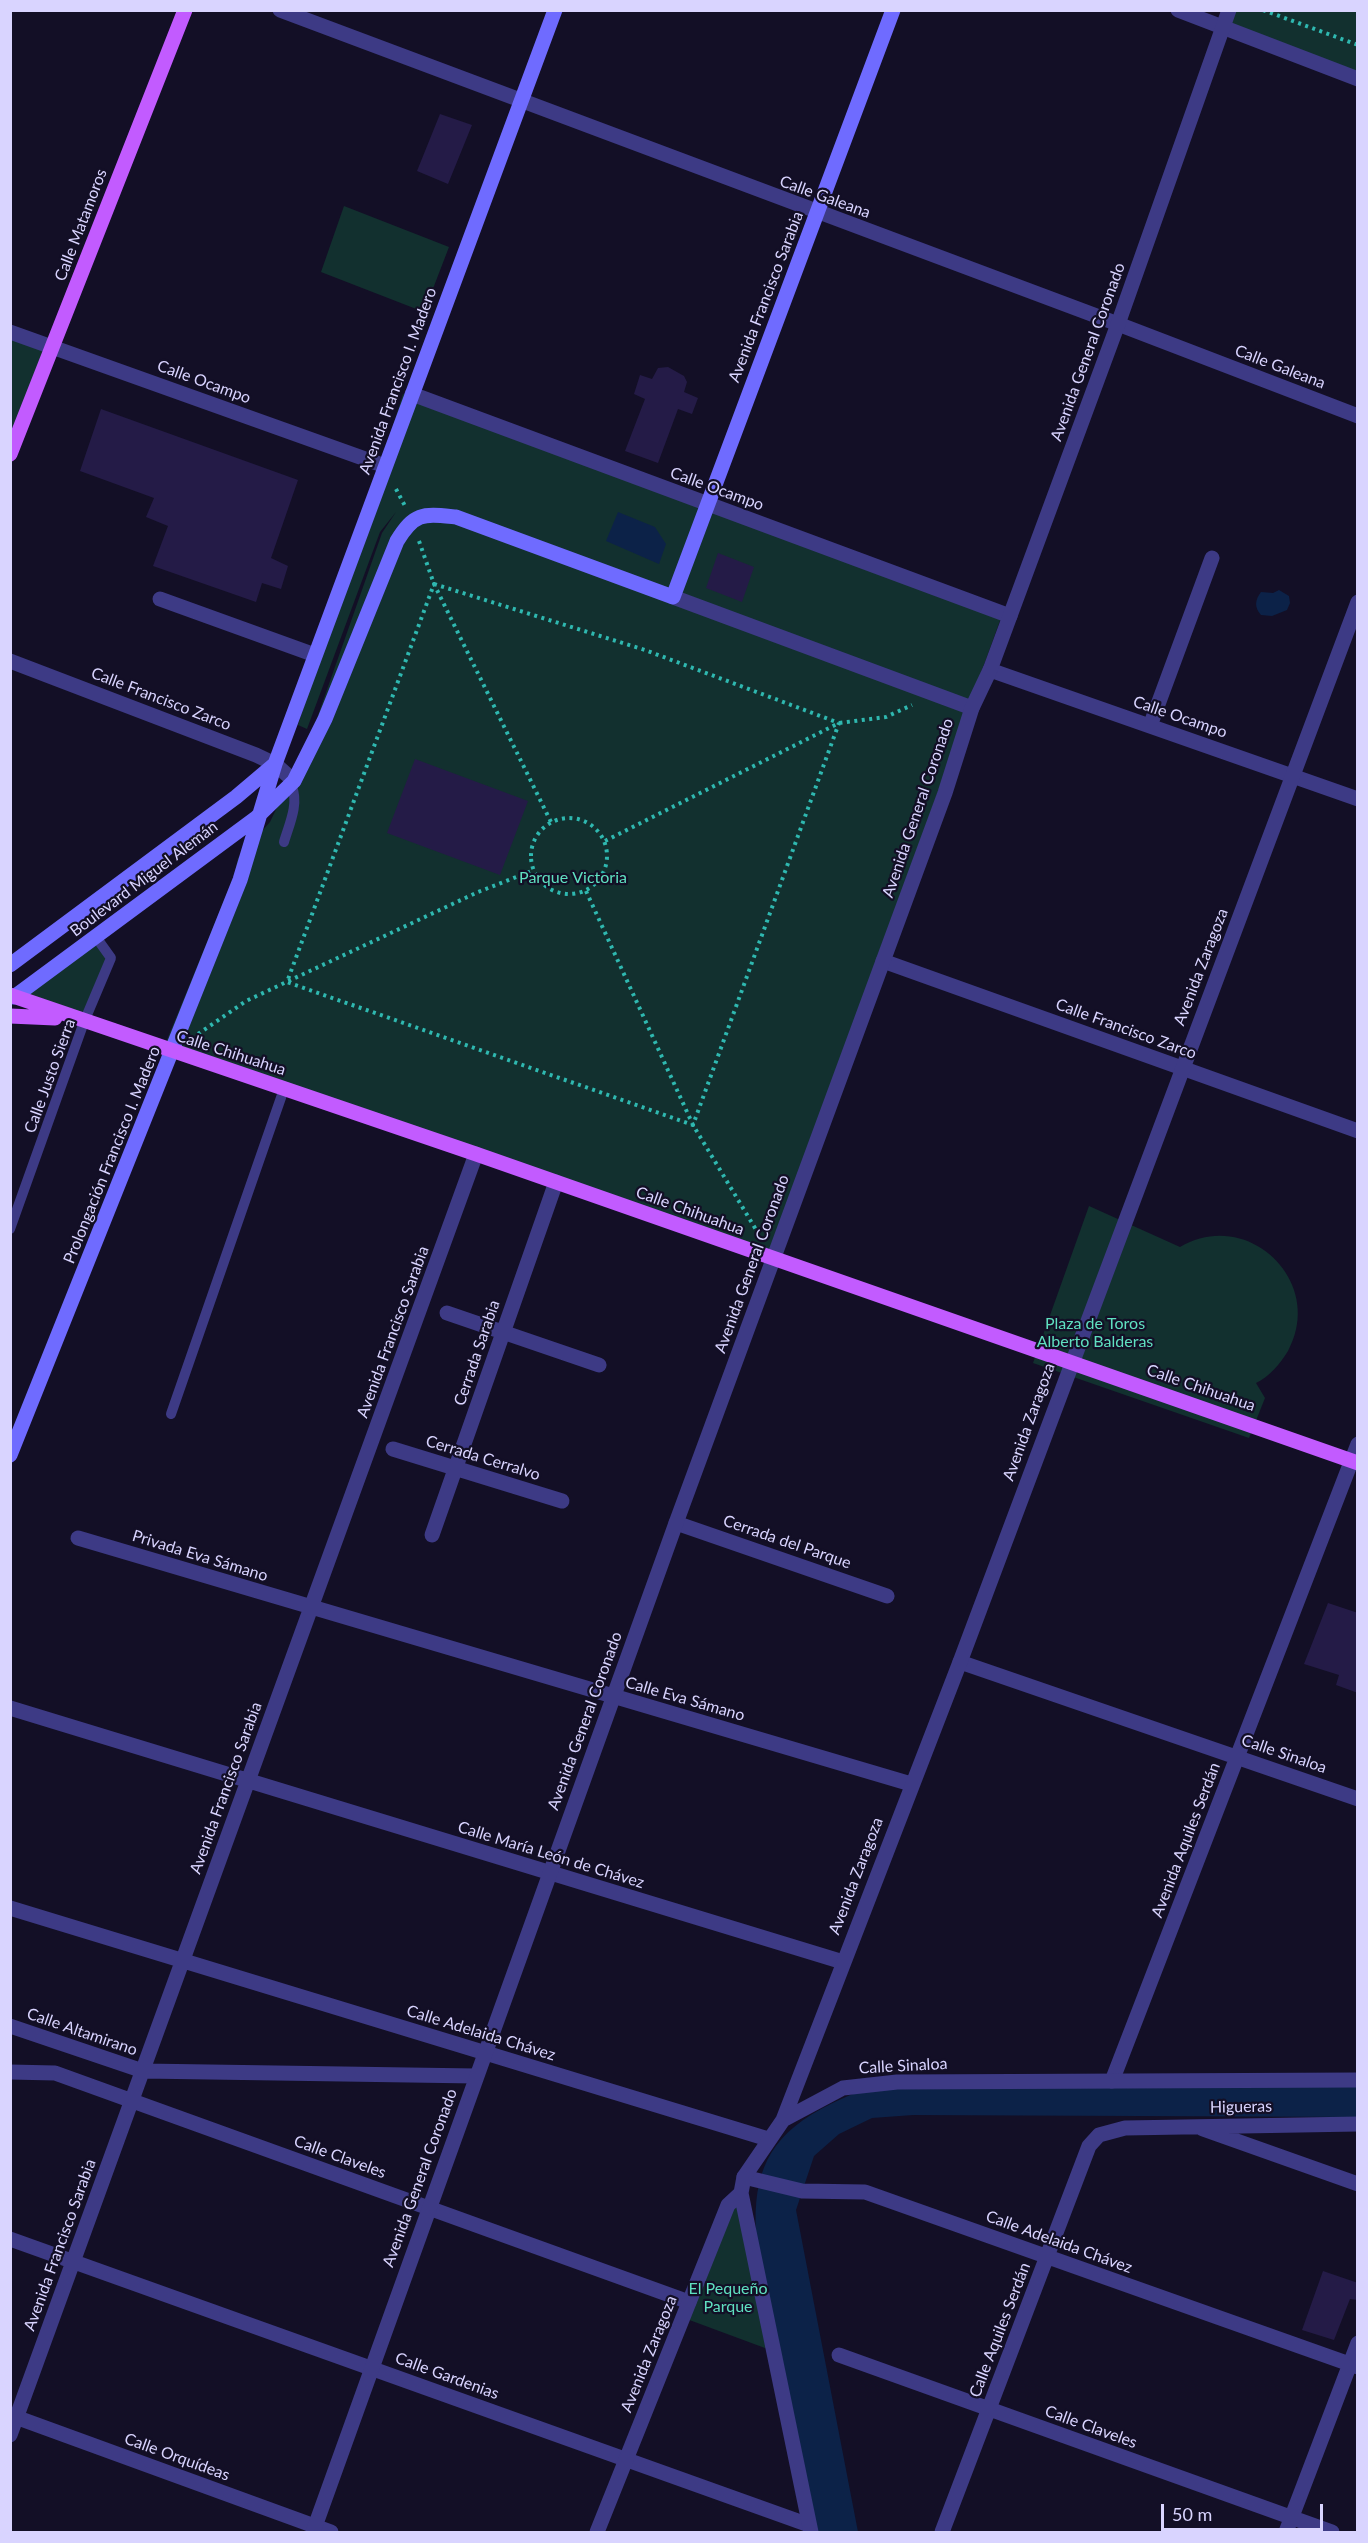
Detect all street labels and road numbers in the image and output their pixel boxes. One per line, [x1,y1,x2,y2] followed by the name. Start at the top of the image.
[51,166,111,284] street label: Calle Matamoros
[777,172,873,222] street label: Calle Galeana
[725,209,807,385] street label: Avenida Francisco Sarabia
[1047,260,1129,444] street label: Avenida General Coronado
[355,285,441,477] street label: Avenida Francisco I. Madero
[1232,341,1328,393] street label: Calle Galeana
[155,356,253,408] street label: Calle Ocampo
[668,463,766,515] street label: Calle Ocampo
[88,663,234,735] street label: Calle Francisco Zarco
[1130,692,1230,742] street label: Calle Ocampo
[878,716,958,900] street label: Avenida General Coronado
[66,817,222,941] street label: Boulevard Miguel Alemán
[1170,906,1232,1028] street label: Avenida Zaragoza
[1053,995,1199,1063] street label: Calle Francisco Zarco
[20,1016,80,1136] street label: Calle Justo Sierra
[174,1026,288,1080] street label: Calle Chihuahua
[60,1044,164,1266] street label: Prolongación Francisco I. Madero
[711,1172,793,1356] street label: Avenida General Coronado
[633,1183,747,1239] street label: Calle Chihuahua
[353,1243,433,1421] street label: Avenida Francisco Sarabia
[450,1298,504,1408] street label: Cerrada Sarabia
[999,1360,1059,1484] street label: Avenida Zaragoza
[1144,1360,1258,1416] street label: Calle Chihuahua
[423,1431,543,1485] street label: Cerrada Cerralvo
[721,1511,853,1573] street label: Cerrada del Parque
[130,1526,270,1586] street label: Privada Eva Sámano
[544,1629,626,1813] street label: Avenida General Coronado
[623,1673,747,1725] street label: Calle Eva Sámano
[186,1699,266,1877] street label: Avenida Francisco Sarabia
[1239,1730,1329,1778] street label: Calle Sinaloa
[1148,1760,1224,1920] street label: Avenida Aquiles Serdán
[825,1815,887,1937] street label: Avenida Zaragoza
[456,1817,646,1893] street label: Calle María León de Chávez
[404,2001,558,2065] street label: Calle Adelaida Chávez
[24,2004,140,2060] street label: Calle Altamirano
[858,2054,948,2078] street label: Calle Sinaloa
[379,2086,461,2270] street label: Avenida General Coronado
[1210,2097,1272,2117] street label: Higueras
[291,2131,389,2183] street label: Calle Claveles
[20,2156,100,2334] street label: Avenida Francisco Sarabia
[983,2207,1135,2277] street label: Calle Adelaida Chávez
[965,2260,1035,2400] street label: Calle Aquiles Serdán
[617,2293,681,2415] street label: Avenida Zaragoza
[393,2348,501,2404] street label: Calle Gardenias
[1042,2401,1140,2453] street label: Calle Claveles
[122,2429,232,2485] street label: Calle Orquídeas

